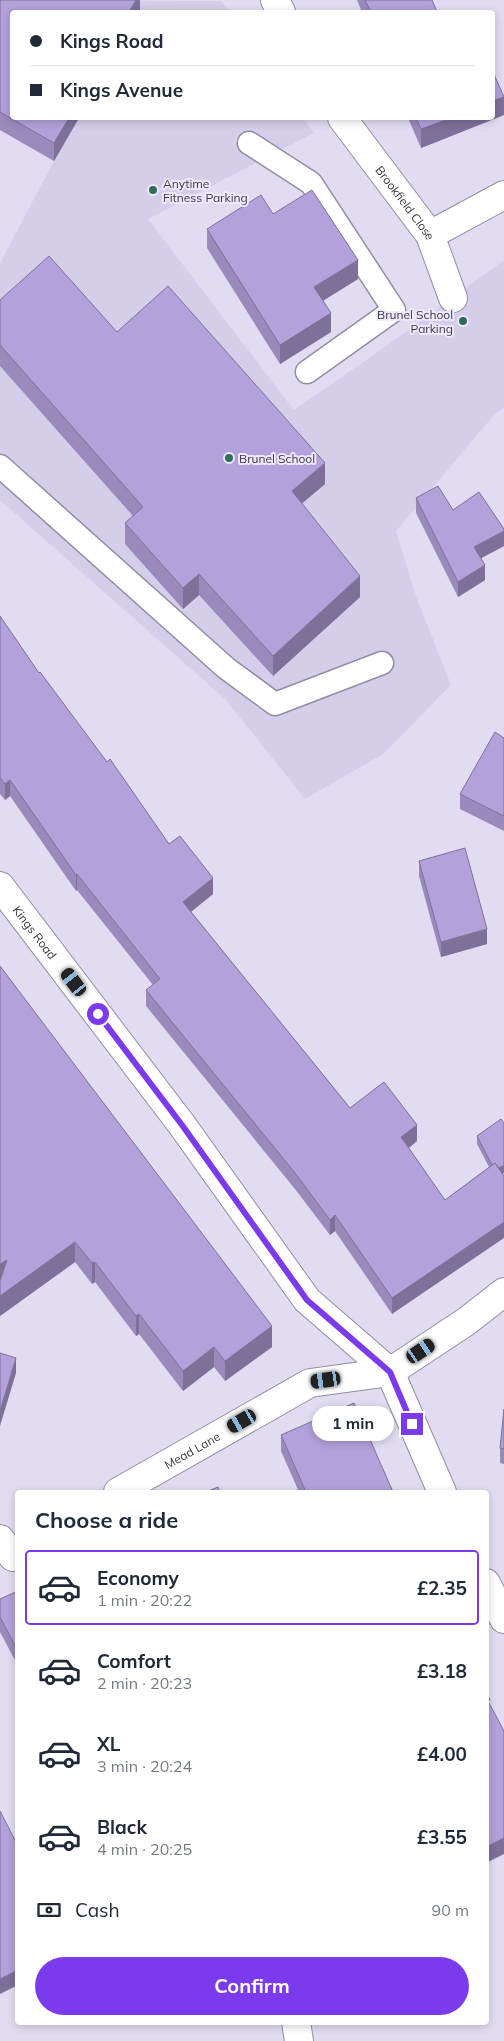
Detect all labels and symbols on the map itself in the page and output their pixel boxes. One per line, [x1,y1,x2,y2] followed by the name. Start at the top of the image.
[373,162,439,242] street label: Brookfield Close
[163,176,248,205] place label: Anytime Fitness Parking
[147,184,159,196] marker: Anytime Fitness Parking
[377,307,453,336] place label: Brunel School Parking
[457,315,469,327] marker: Brunel School Parking
[239,451,315,466] place label: Brunel School
[223,452,235,464] marker: Brunel School
[10,902,60,962] street label: Kings Road
[58,966,89,998] car
[87,1003,109,1025] route start
[404,1336,437,1366] car
[310,1370,341,1390] car
[312,1406,394,1442] callout: 1 min
[225,1407,258,1435] car
[401,1413,423,1435] route end
[161,1428,222,1472] street label: Mead Lane

